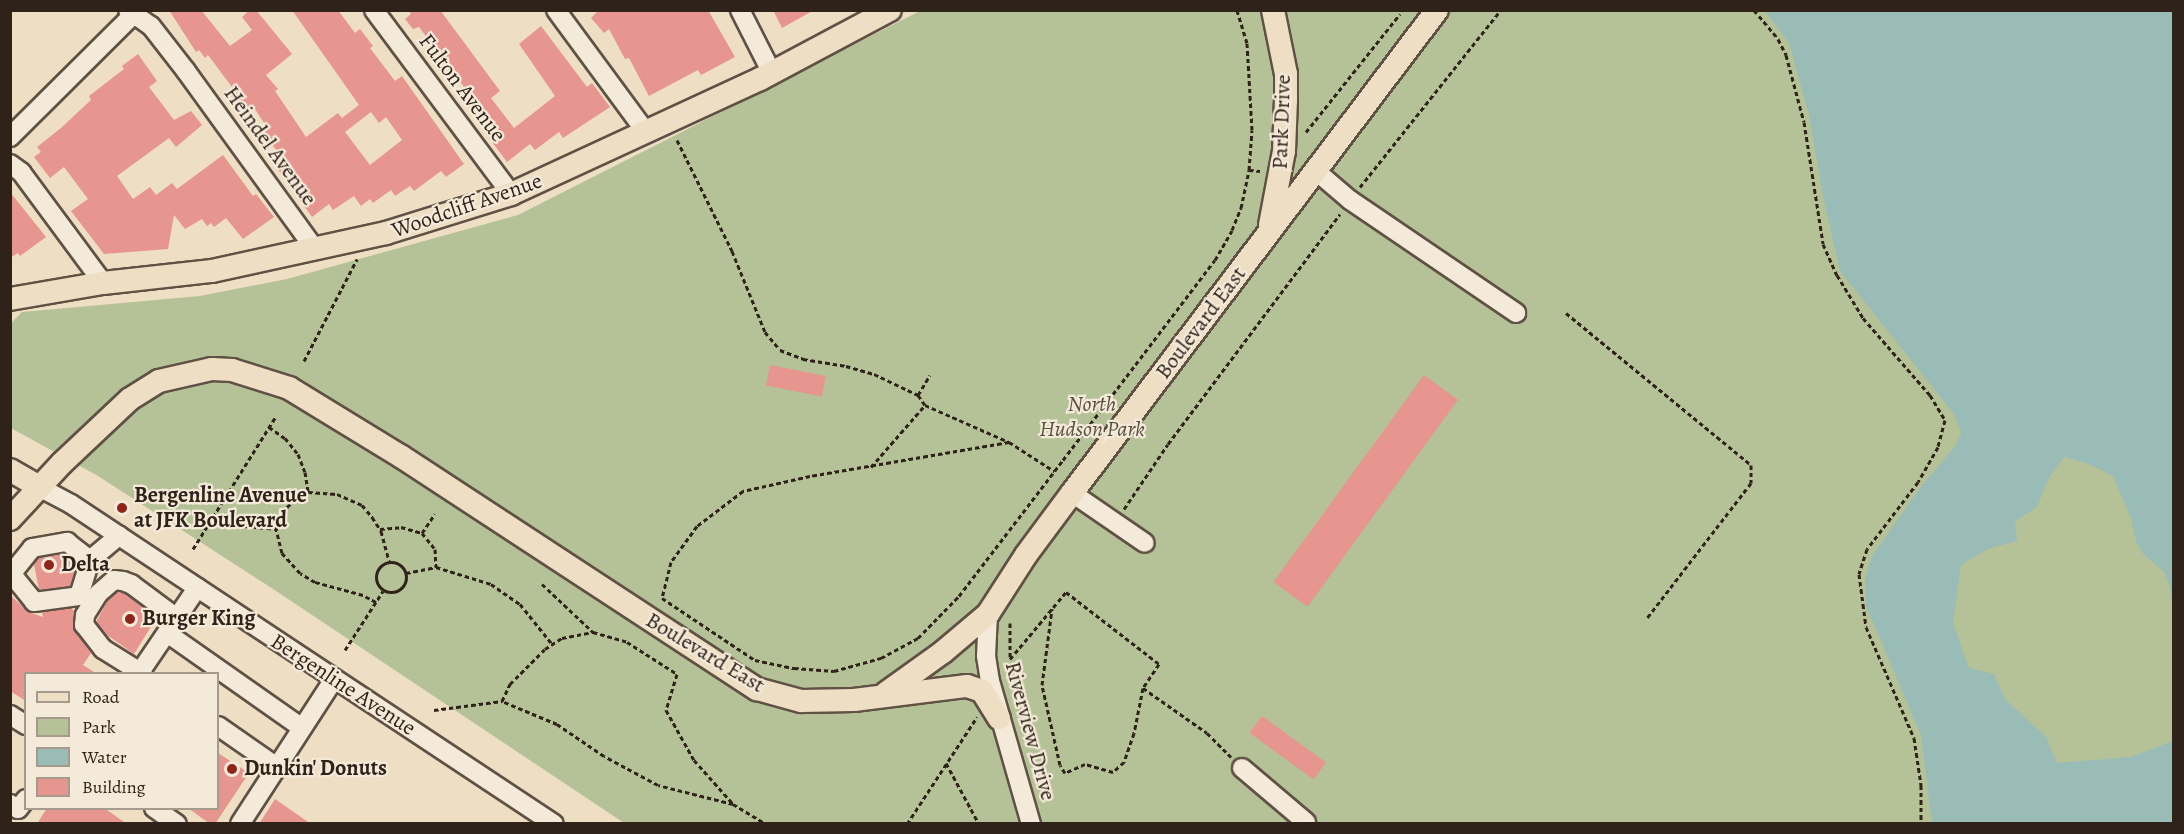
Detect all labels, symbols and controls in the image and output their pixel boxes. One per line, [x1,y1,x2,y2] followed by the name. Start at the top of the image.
[413,29,511,147] street label: Fulton Avenue
[1267,74,1297,170] street label: Park Drive
[218,81,322,211] street label: Heindel Avenue
[388,168,546,244] street label: Woodcliff Avenue
[1150,262,1252,384] street label: Boulevard East
[1039,391,1145,442] park label: North Hudson Park
[134,482,307,534] place label: Bergenline Avenue at JFK Boulevard
[115,501,129,515] marker: Bergenline Avenue at JFK Boulevard
[61,552,110,578] place label: Delta
[42,558,56,572] marker: Delta
[142,606,255,632] place label: Burger King
[641,607,769,699] street label: Boulevard East
[123,612,137,626] marker: Burger King
[266,628,420,742] street label: Bergenline Avenue
[999,659,1061,803] street label: Riverview Drive
[24,672,219,810] legend
[82,685,119,709] text: Road
[82,715,116,739] text: Park
[82,745,127,769] text: Water
[244,756,387,782] place label: Dunkin' Donuts
[225,762,239,776] marker: Dunkin' Donuts
[82,775,146,799] text: Building

